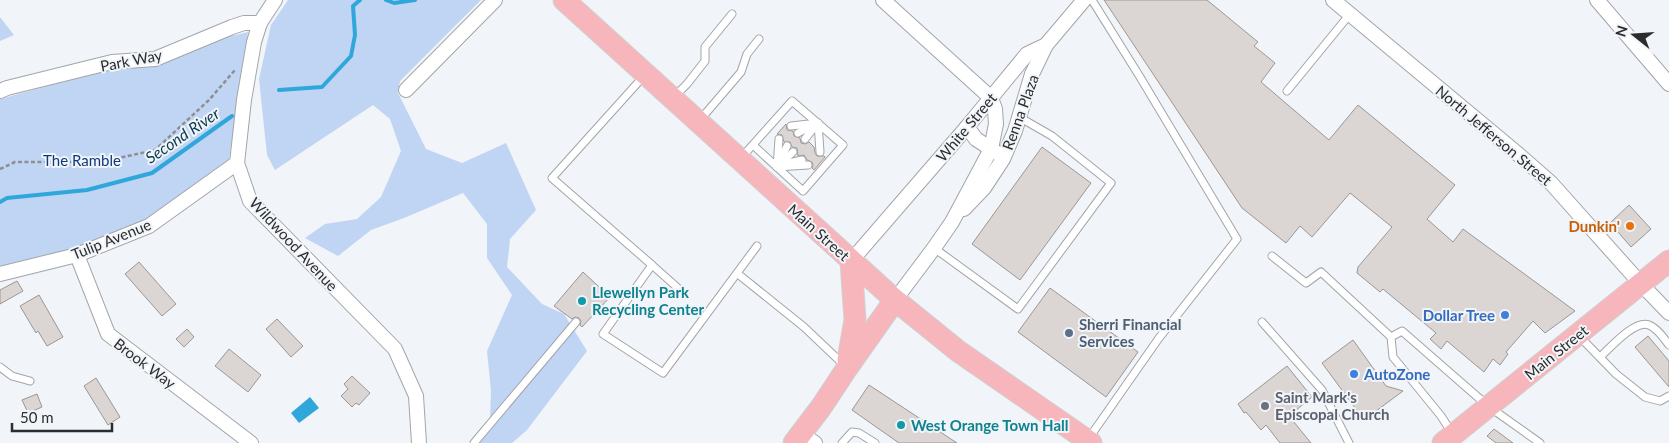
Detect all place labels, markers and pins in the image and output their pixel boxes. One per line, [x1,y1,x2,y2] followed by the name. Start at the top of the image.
[1569,217,1620,235] place label: Dunkin'
[1624,220,1636,232] marker: Dunkin'
[592,283,705,318] place label: Llewellyn Park Recycling Center
[576,295,588,307] marker: Llewellyn Park Recycling Center
[1423,306,1495,324] place label: Dollar Tree
[1499,309,1511,321] marker: Dollar Tree
[1079,315,1181,350] place label: Sherri Financial Services
[1063,327,1075,339] marker: Sherri Financial Services
[1363,365,1430,383] place label: AutoZone
[1348,368,1360,380] marker: AutoZone
[1275,388,1390,423] place label: Saint Mark's Episcopal Church
[1259,400,1271,412] marker: Saint Mark's Episcopal Church
[911,416,1068,434] place label: West Orange Town Hall
[895,419,907,431] marker: West Orange Town Hall

